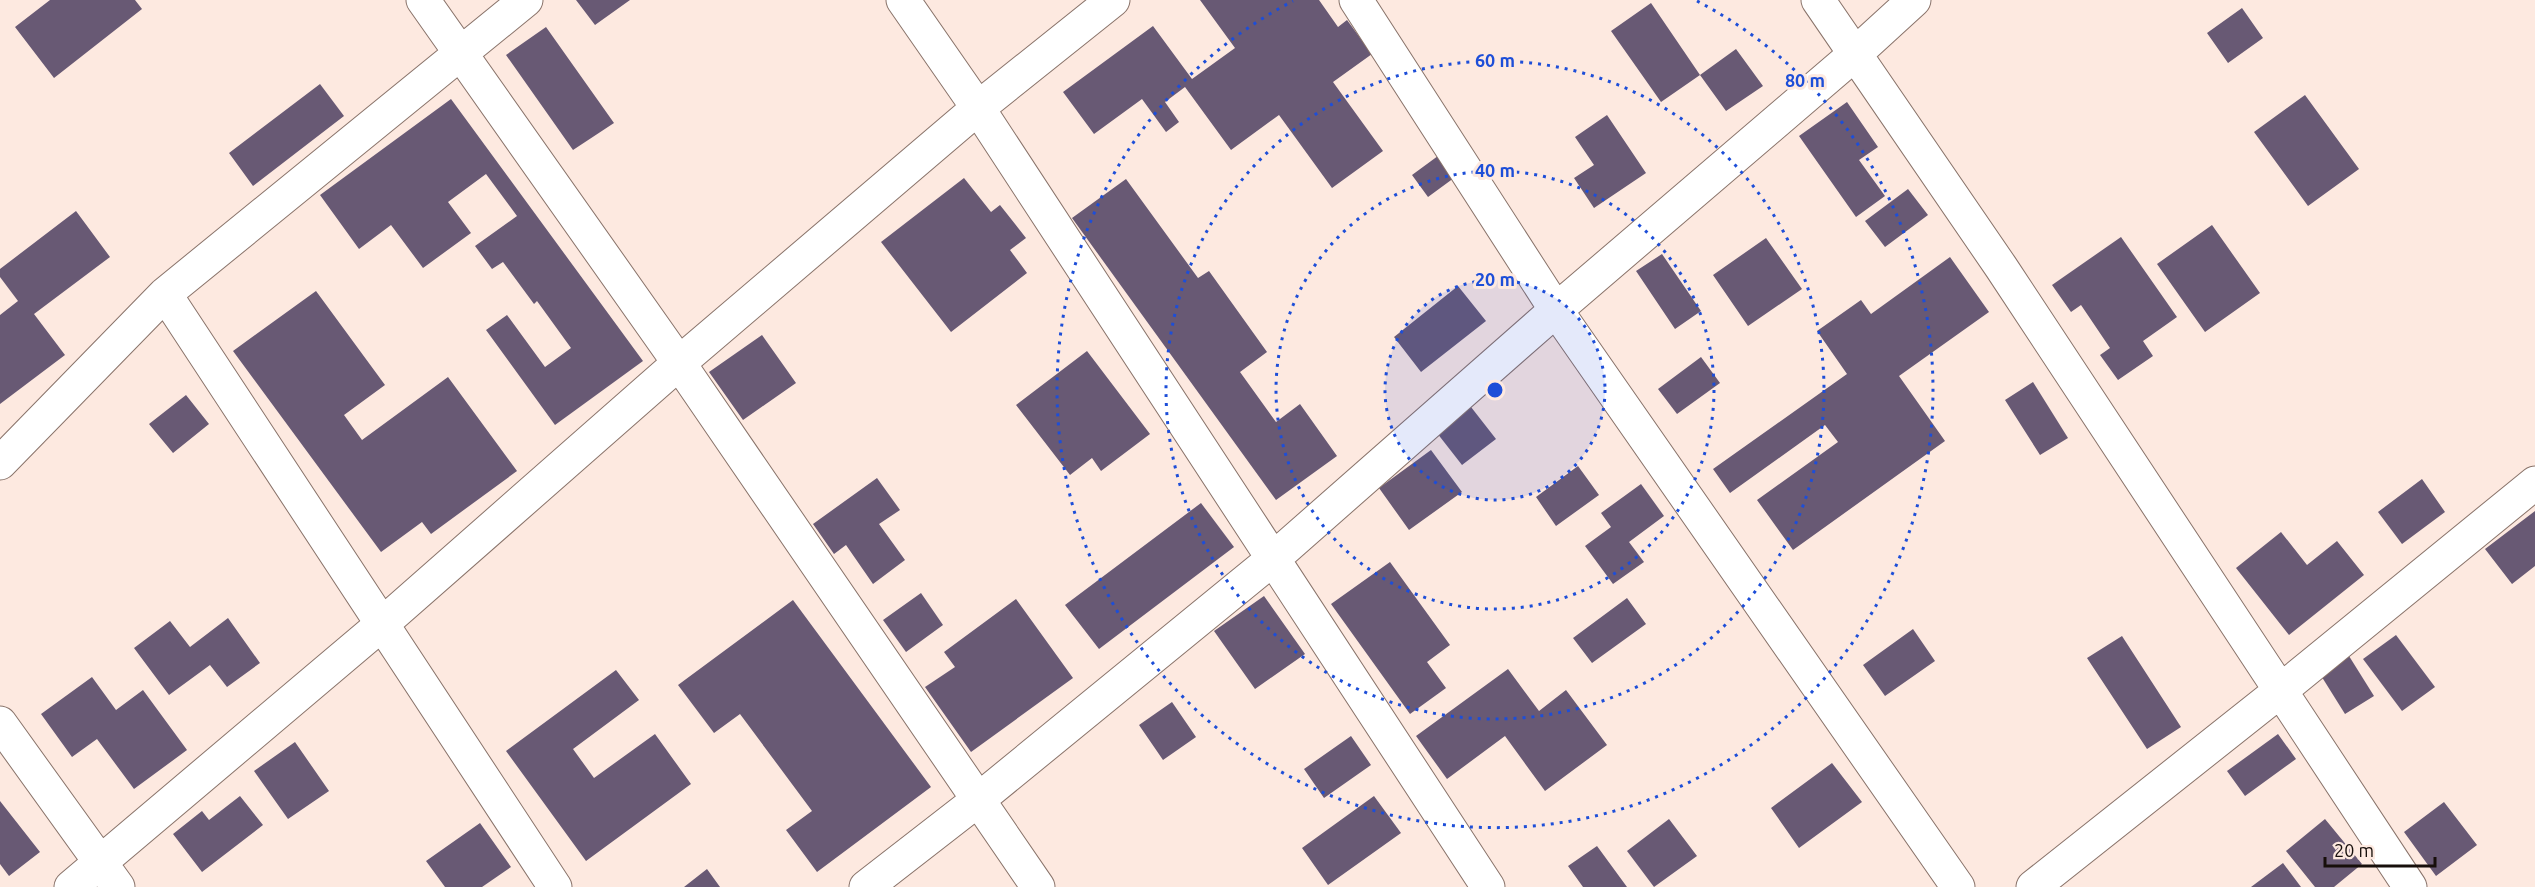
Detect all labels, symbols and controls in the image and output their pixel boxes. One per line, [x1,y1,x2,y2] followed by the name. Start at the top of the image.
[1475,50,1515,70] text: 60 m
[1785,70,1825,90] text: 80 m
[1475,160,1515,180] text: 40 m
[1475,269,1515,289] text: 20 m
[1485,380,1505,400] centre of rings
[2325,830,2434,868] scale bar
[2334,840,2374,860] text: 20 m

